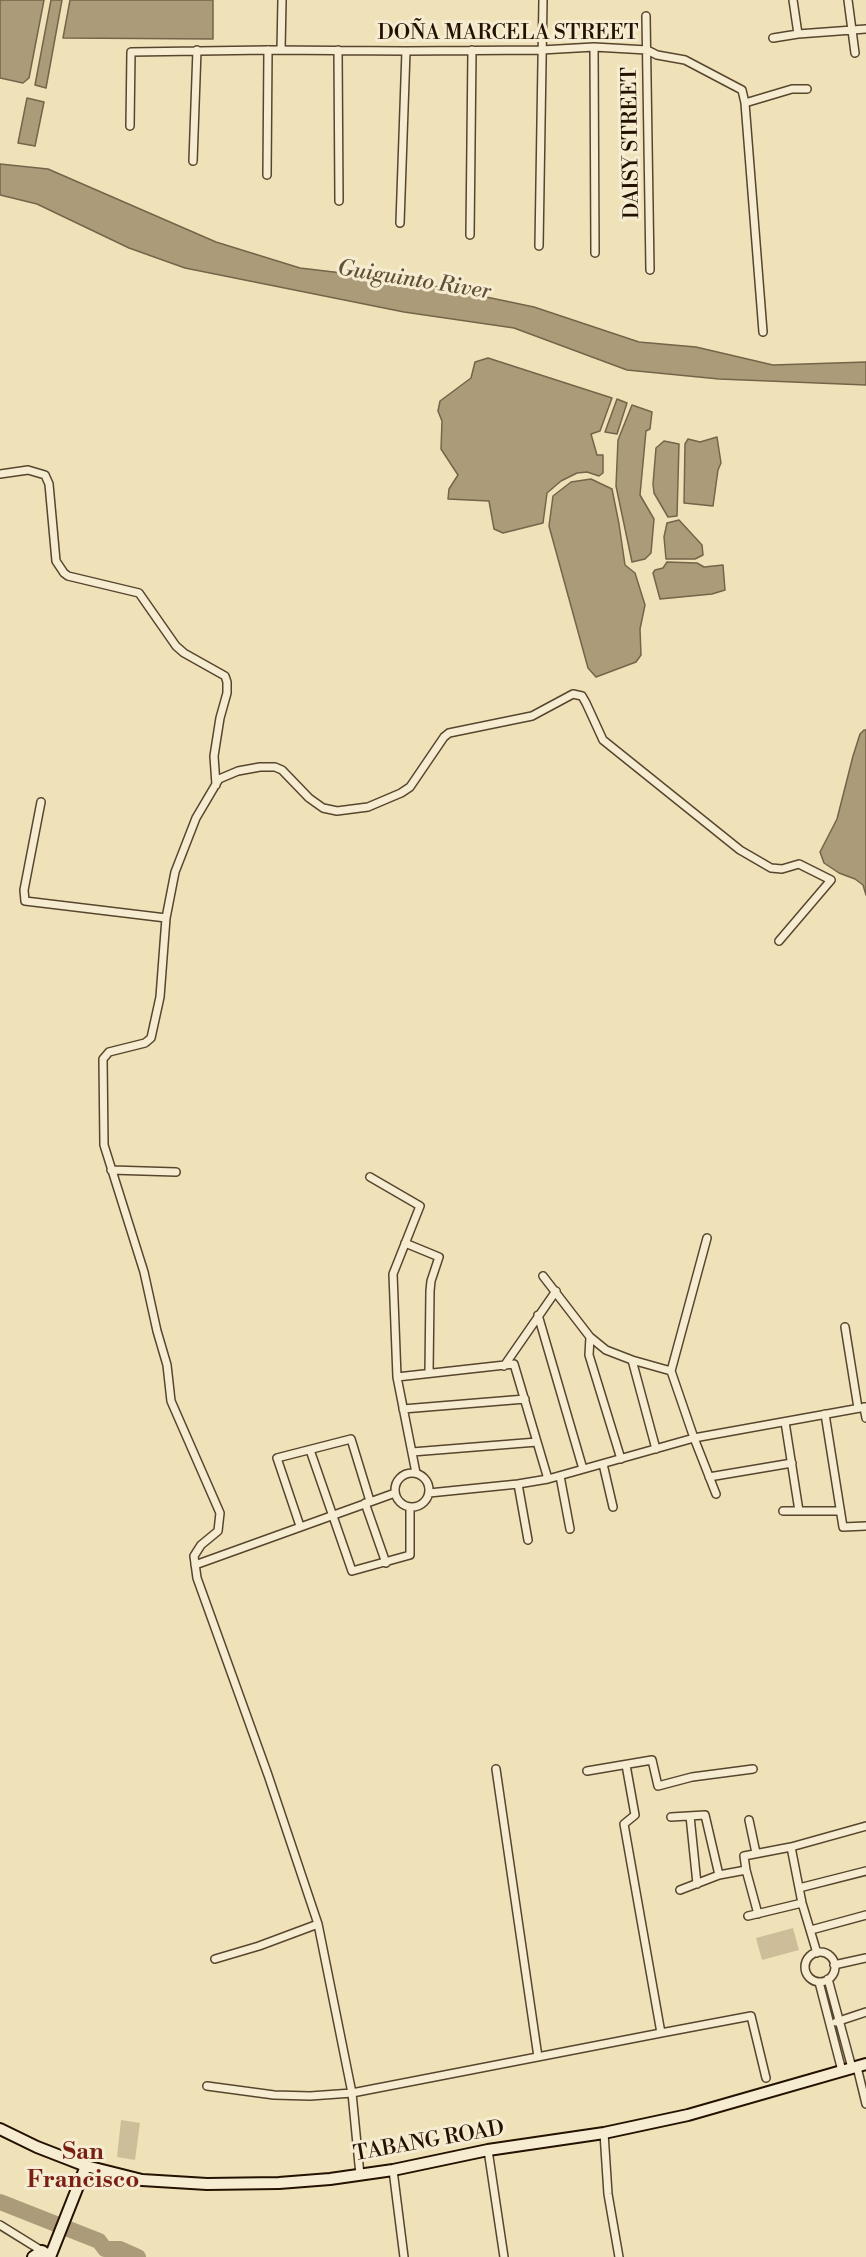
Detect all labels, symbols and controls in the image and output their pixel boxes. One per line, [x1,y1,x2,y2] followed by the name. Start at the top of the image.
[378,21,638,47] street label: DOÑA MARCELA STREET
[618,67,646,219] street label: DAISY STREET
[335,256,493,306] water label: Guiguinto River
[352,2116,506,2168] street label: TABANG ROAD
[27,2139,139,2195] district label: San Francisco

